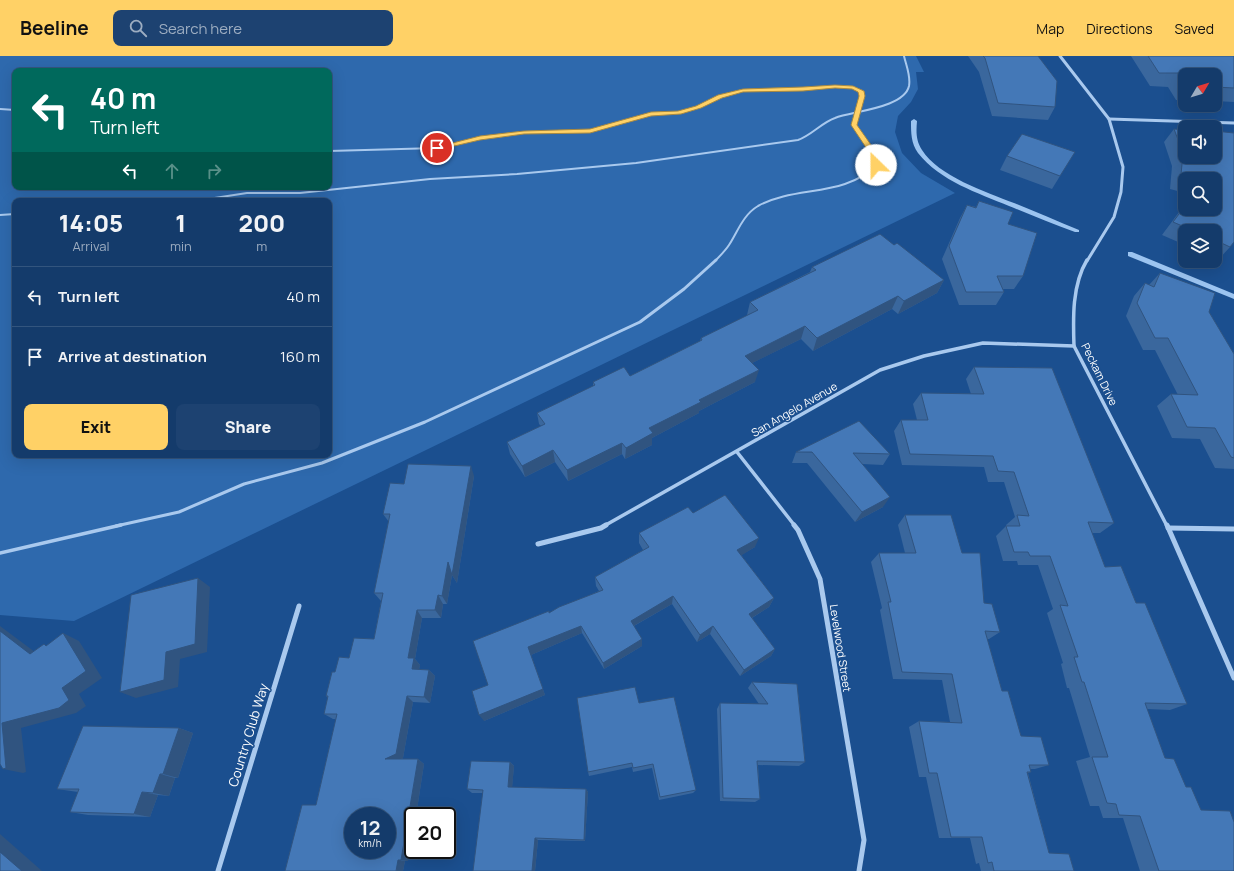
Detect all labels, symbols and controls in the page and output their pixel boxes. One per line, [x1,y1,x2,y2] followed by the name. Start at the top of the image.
[113,10,393,46] search box
[20,15,89,41] text: Beeline
[127,17,149,39] icon: search
[159,18,242,39] text: Search here
[1036,19,1064,38] text: Map
[1086,19,1153,38] text: Directions
[1175,19,1214,38] text: Saved
[1178,68,1222,112] north arrow
[1178,68,1222,268] map controls
[90,79,156,117] text: 40 m
[24,84,76,136] icon: left
[90,115,160,139] text: Turn left
[1178,120,1222,164] button: sound
[420,131,454,165] pin
[426,137,448,159] icon: arrive
[855,144,897,186] position arrow
[119,160,141,182] icon: left
[161,160,183,182] icon: ahead
[203,160,225,182] icon: right
[1178,172,1222,216] button: search
[59,206,123,239] text: 14:05
[175,206,186,239] text: 1
[238,206,285,239] text: 200
[1178,224,1222,268] button: layers
[72,237,110,255] text: Arrival
[170,237,192,255] text: min
[256,237,267,255] text: m
[24,286,46,308] icon: left
[58,286,120,307] text: Turn left
[286,286,320,307] text: 40 m
[1078,340,1122,408] street label: Peckam Drive
[24,346,46,368] icon: arrive
[58,346,207,367] text: Arrive at destination
[280,346,320,367] text: 160 m
[748,378,840,440] street label: San Angelo Avenue
[24,404,168,450] button: Exit
[176,404,320,450] button: Share
[827,603,855,693] street label: Levelwood Street
[224,681,272,789] street label: Country Club Way
[404,807,456,859] speed limit sign: 20
[360,814,380,841] text: 12
[358,836,382,850] text: km/h

